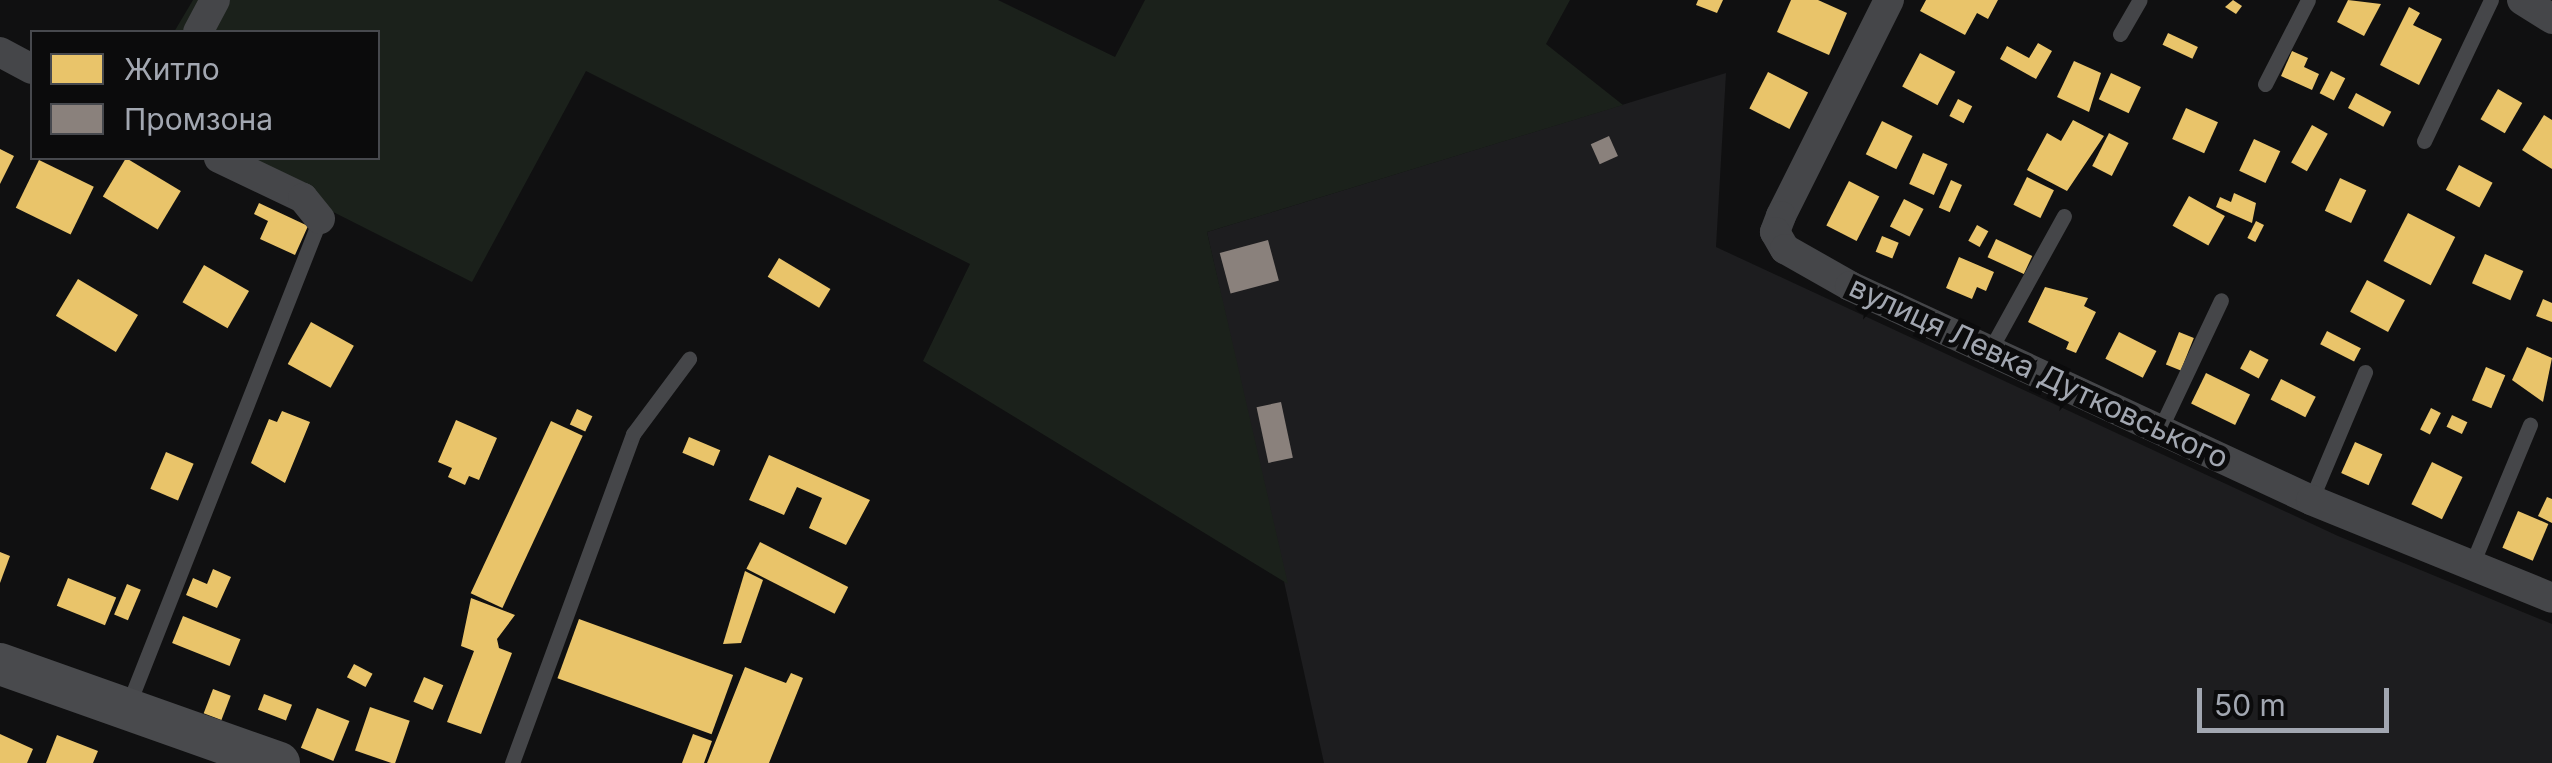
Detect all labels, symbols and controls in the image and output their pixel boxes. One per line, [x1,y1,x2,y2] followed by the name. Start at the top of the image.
[30,30,380,160] legend
[124,51,220,87] text: Житло
[124,101,273,137] text: Промзона
[1844,268,2234,476] street label: вулиця Левка Дутковського
[2202,668,2394,730] scale bar
[2214,687,2286,723] text: 50 m

